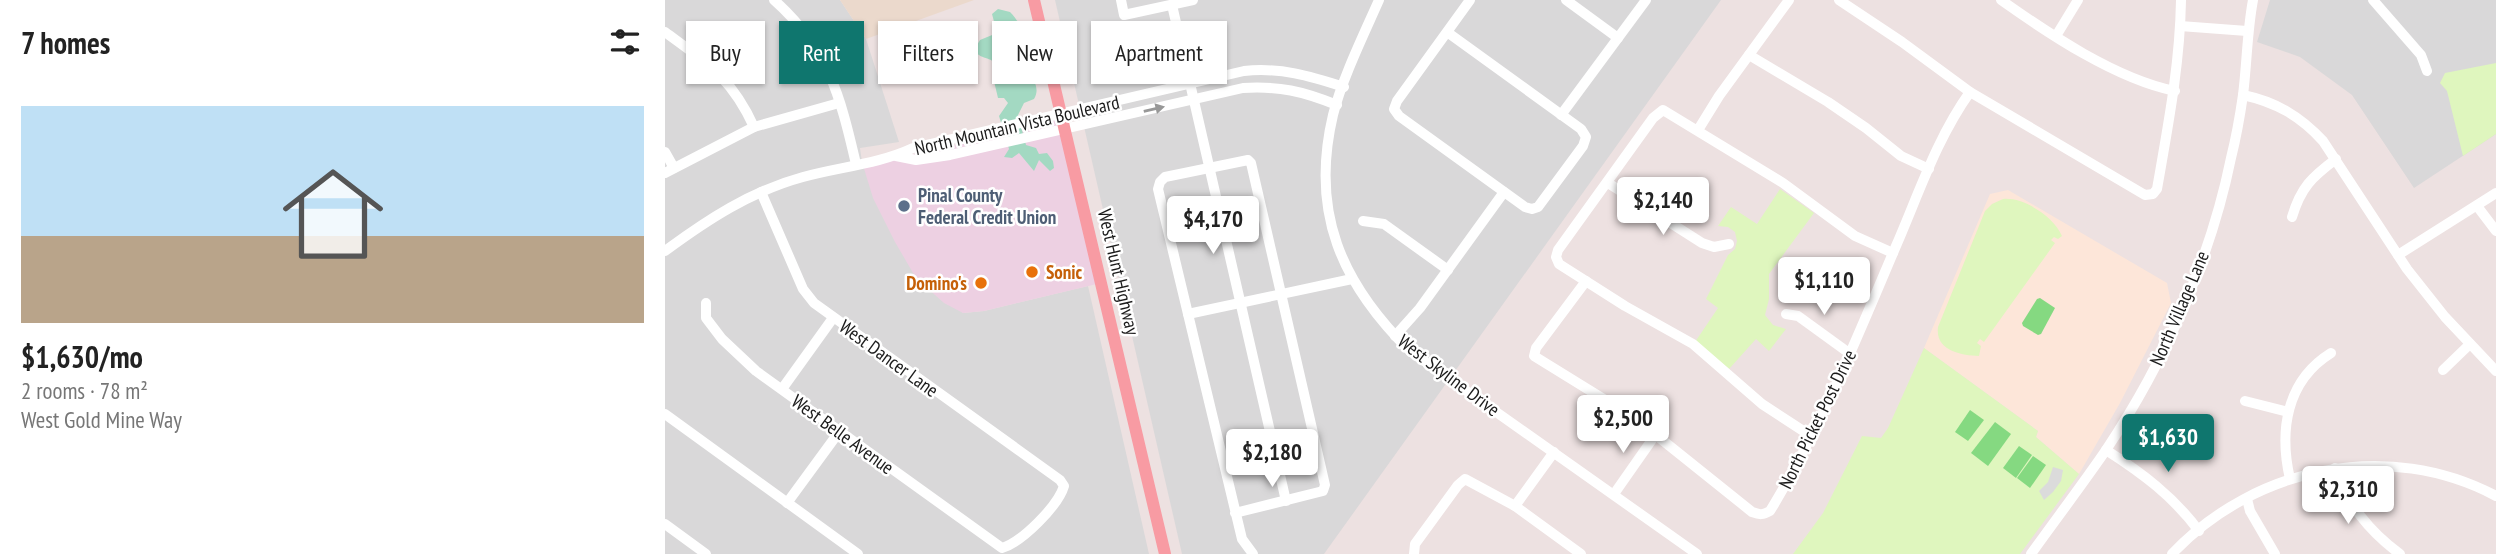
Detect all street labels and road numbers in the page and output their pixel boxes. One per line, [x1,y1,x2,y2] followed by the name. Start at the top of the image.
[912,90,1122,160] street label: North Mountain Vista Boulevard
[1093,207,1145,338] street label: West Hunt Highway
[2144,247,2214,369] street label: North Village Lane
[835,314,943,402] street label: West Dancer Lane
[1393,329,1505,421] street label: West Skyline Drive
[1773,345,1861,493] street label: North Picket Post Drive
[787,389,899,479] street label: West Belle Avenue

